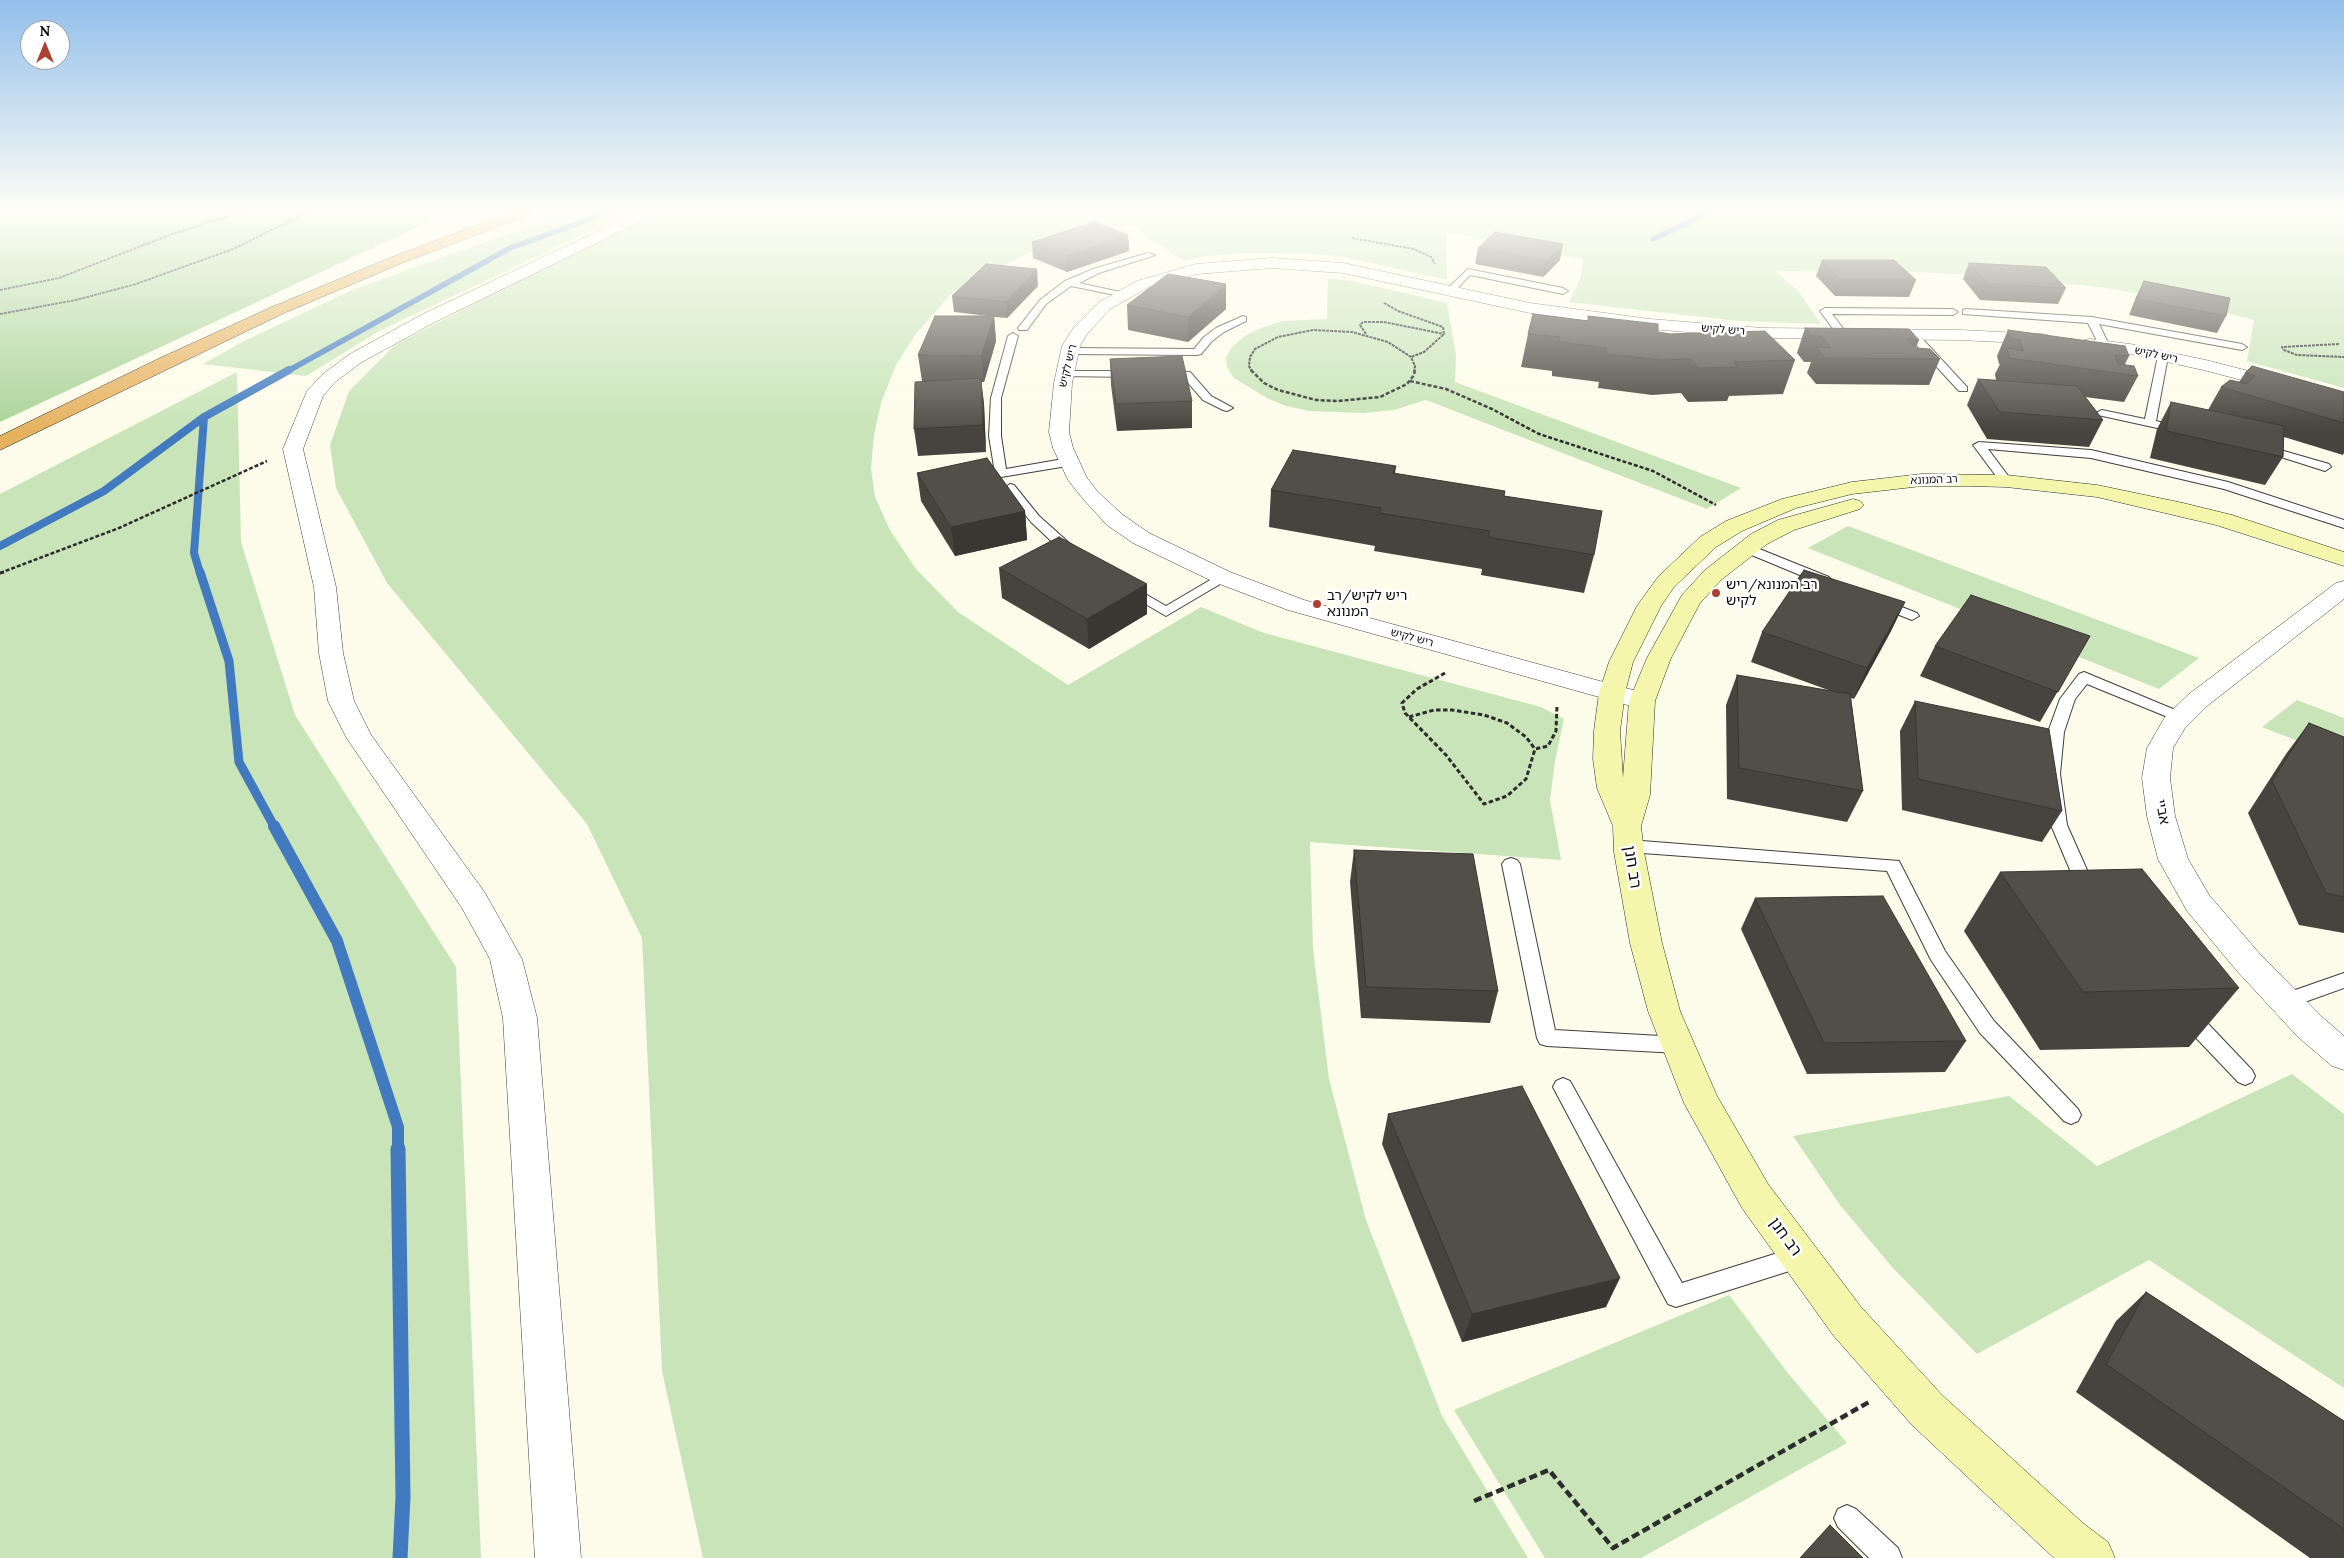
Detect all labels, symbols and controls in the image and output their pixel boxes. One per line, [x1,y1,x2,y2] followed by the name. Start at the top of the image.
[20,20,70,70] north arrow
[40,22,50,40] text: N
[1701,322,1745,338] street label: ריש לקיש
[1056,343,1080,389] street label: ריש לקיש
[2133,344,2179,366] street label: ריש לקיש
[1910,473,1958,487] street label: רב המנונא
[1726,577,1817,610] place label: רב המנונא/ריש לקיש
[1710,587,1722,599] marker: רב המנונא/ריש לקיש
[1327,588,1407,620] place label: ריש לקיש/רב המנונא
[1311,598,1323,610] marker: ריש לקיש/רב המנונא
[1389,626,1435,650] street label: ריש לקיש
[2151,798,2173,826] street label: אביי
[1619,844,1645,890] street label: רב חנן
[1765,1214,1805,1260] street label: רב חנן

